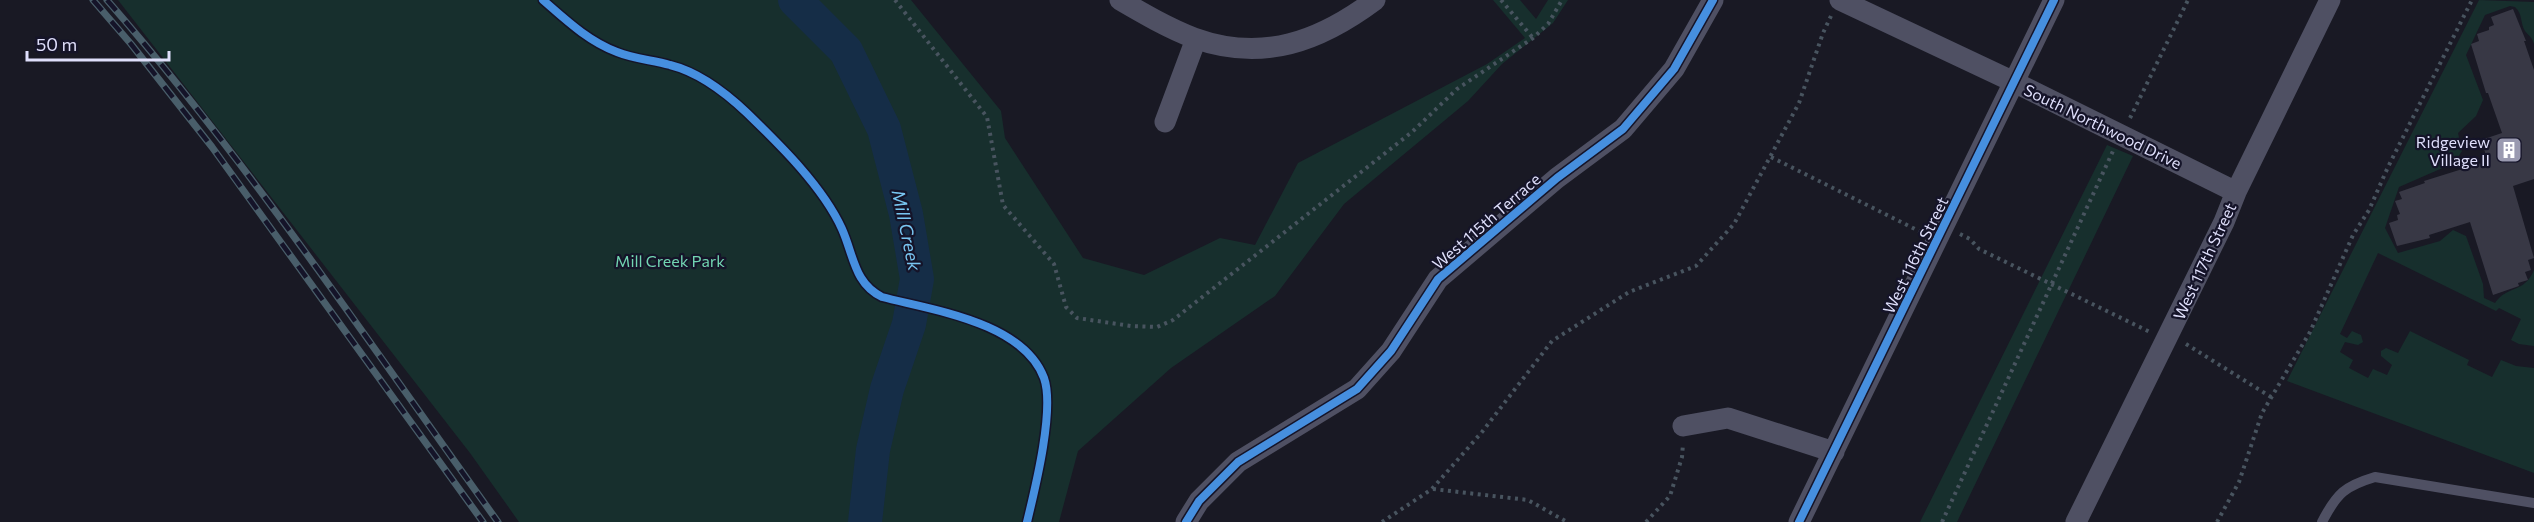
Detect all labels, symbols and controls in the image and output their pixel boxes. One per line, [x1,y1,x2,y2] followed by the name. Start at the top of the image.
[27,24,170,62] scale bar
[36,33,77,55] text: 50 m
[2021,80,2185,172] street label: South Northwood Drive
[2416,132,2490,169] place label: Ridgeview Village II
[2494,135,2524,165] building icon: Ridgeview Village II
[1428,169,1544,273] street label: West 115th Terrace
[888,187,927,274] water label: Mill Creek
[1878,193,1952,317] street label: West 116th Street
[2169,199,2240,322] street label: West 117th Street
[615,251,725,270] park label: Mill Creek Park

